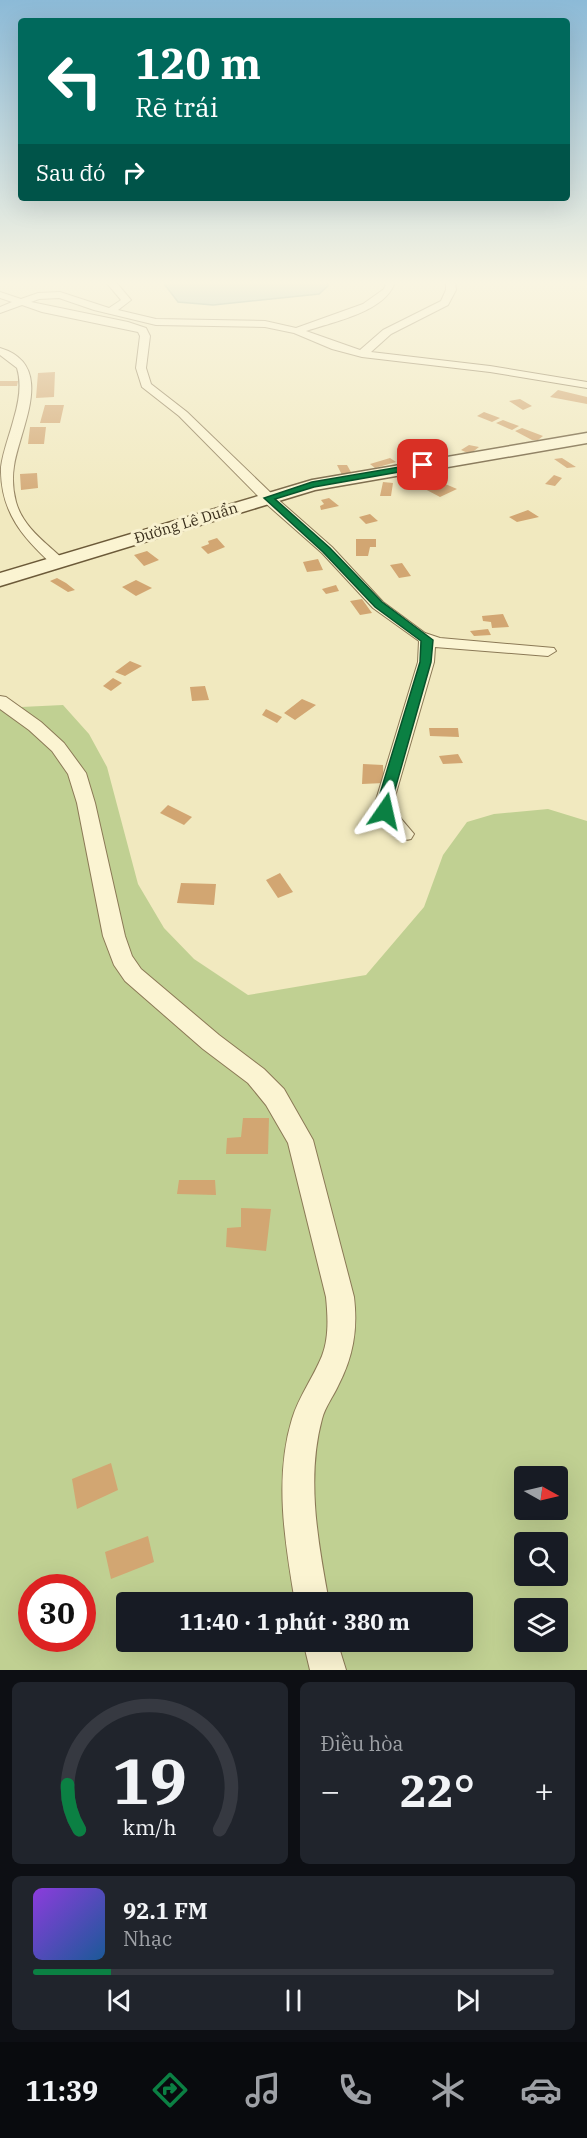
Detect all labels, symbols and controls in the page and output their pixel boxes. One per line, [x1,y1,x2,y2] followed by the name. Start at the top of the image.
[135,36,261,91] text: 120 m
[36,42,114,120] icon: left
[135,89,218,124] text: Rẽ trái
[117,156,150,189] icon: right
[36,158,105,187] text: Sau đó
[397,439,448,490] pin
[406,448,439,481] icon: arrive
[132,498,240,547] street label: Đường Lê Duẩn
[353,779,417,843] position arrow
[514,1466,568,1520] north arrow
[514,1466,568,1652] map controls
[514,1532,568,1586] button: search
[18,1574,96,1652] speed limit sign: 30
[514,1598,568,1652] button: layers
[179,1607,410,1636] text: 11:40 · 1 phút · 380 m
[321,1730,404,1757] text: Điều hòa
[112,1740,187,1821] text: 19
[400,1761,475,1819] text: 22°
[321,1769,340,1812] text: −
[534,1769,554,1812] text: +
[123,1813,177,1841] text: km/h
[123,1896,208,1925] text: 92.1 FM
[123,1925,172,1952] text: Nhạc
[103,1984,136,2017] icon: previous
[277,1984,310,2017] icon: pause
[451,1984,484,2017] icon: next
[149,2069,191,2111] icon: directions
[242,2069,284,2111] icon: music
[334,2069,376,2111] icon: phone
[427,2069,469,2111] icon: climate
[520,2069,562,2111] icon: car
[25,2073,98,2108] text: 11:39

